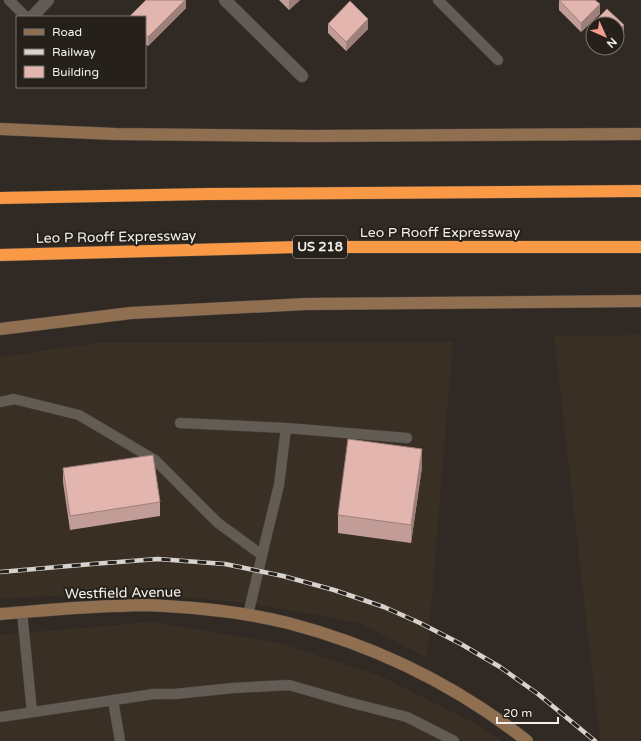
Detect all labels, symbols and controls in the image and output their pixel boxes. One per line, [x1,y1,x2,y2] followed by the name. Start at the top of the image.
[16,16,146,88] legend
[585,16,625,56] north arrow
[52,25,82,39] text: Road
[604,35,619,50] text: N
[52,45,96,59] text: Railway
[52,65,99,79] text: Building
[360,224,521,241] street label: Leo P Rooff Expressway
[36,227,197,247] street label: Leo P Rooff Expressway
[293,236,347,258] road number: US 218
[65,583,181,603] street label: Westfield Avenue
[497,699,558,725] scale bar
[503,706,532,720] text: 20 m

